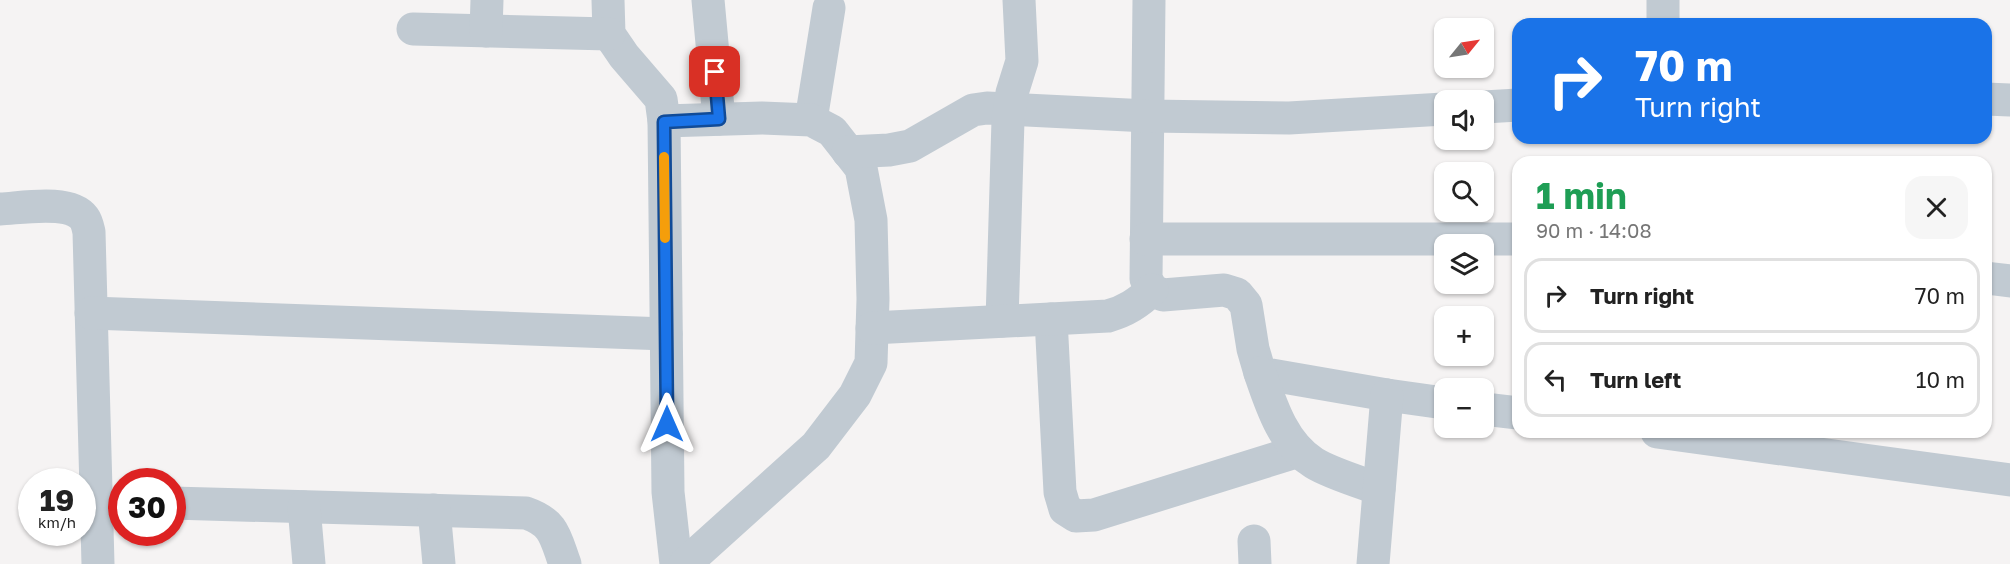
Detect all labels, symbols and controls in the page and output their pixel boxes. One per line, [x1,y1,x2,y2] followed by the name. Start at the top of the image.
[1434,18,1494,78] north arrow
[1434,18,1494,438] map controls
[1635,40,1732,90] text: 70 m
[1536,42,1614,120] icon: right
[689,46,740,97] pin
[698,55,731,88] icon: arrive
[1434,90,1494,150] button: sound
[1635,91,1761,123] text: Turn right
[1434,162,1494,222] button: search
[1536,174,1627,217] text: 1 min
[1905,176,1968,239] button: close
[1536,218,1652,242] text: 90 m · 14:08
[1434,234,1494,294] button: layers
[1539,279,1572,312] icon: right
[1590,282,1694,309] text: Turn right
[1915,282,1965,309] text: 70 m
[1434,306,1494,366] button: +
[1539,363,1572,396] icon: left
[1590,366,1681,393] text: Turn left
[1916,366,1965,393] text: 10 m
[1434,378,1494,438] button: −
[635,392,699,456] position arrow
[108,468,186,546] speed limit sign: 30
[40,482,74,518] text: 19
[38,513,76,531] text: km/h

